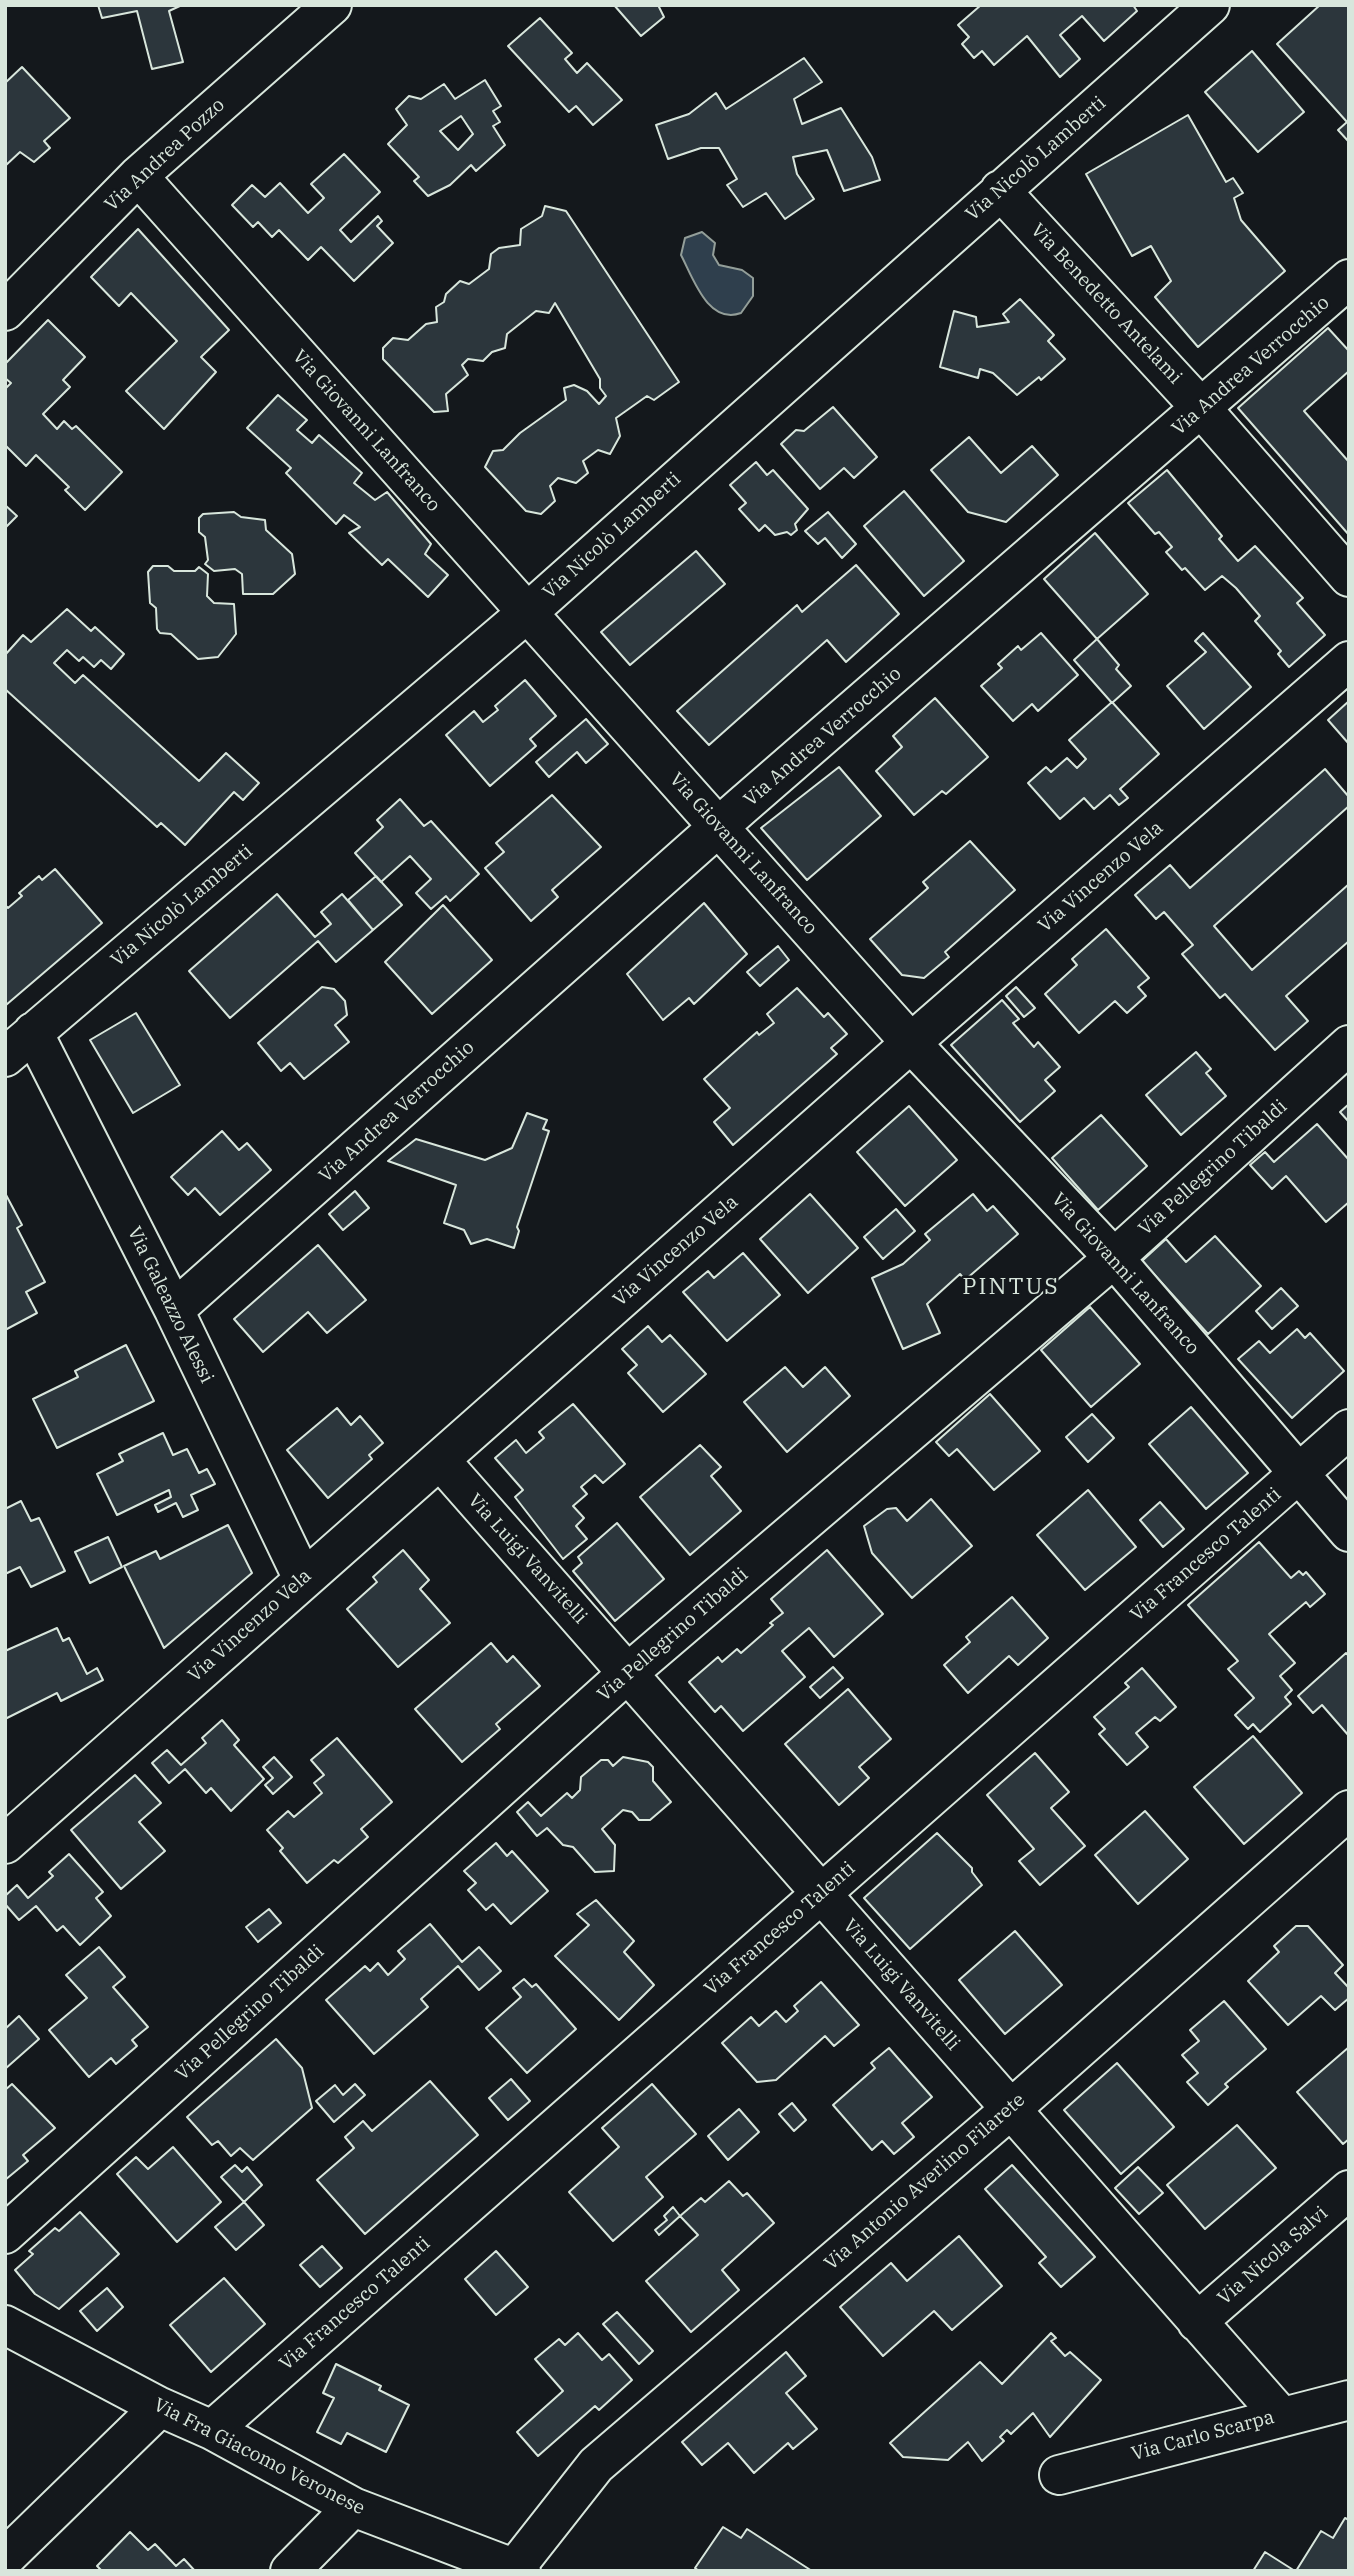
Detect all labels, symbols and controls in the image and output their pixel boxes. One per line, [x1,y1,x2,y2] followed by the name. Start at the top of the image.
[961,92,1111,226] street label: Via Nicolò Lamberti
[100,94,230,216] street label: Via Andrea Pozzo
[1026,219,1186,389] street label: Via Benedetto Antelami
[1168,292,1334,440] street label: Via Andrea Verrocchio
[287,345,445,517] street label: Via Giovanni Lanfranco
[538,468,686,604] street label: Via Nicolò Lamberti
[740,663,906,811] street label: Via Andrea Verrocchio
[664,768,822,940] street label: Via Giovanni Lanfranco
[1034,817,1168,937] street label: Via Vincenzo Vela
[107,840,257,972] street label: Via Nicolò Lamberti
[315,1036,479,1188] street label: Via Andrea Verrocchio
[1134,1095,1292,1241] street label: Via Pellegrino Tibaldi
[1046,1188,1204,1360] street label: Via Giovanni Lanfranco
[609,1191,743,1311] street label: Via Vincenzo Vela
[122,1223,218,1387] street label: Via Galeazzo Alessi
[963,1273,1059,1301] district label: PINTUS
[1126,1483,1286,1627] street label: Via Francesco Talenti
[463,1489,591,1629] street label: Via Luigi Vanvitelli
[593,1563,753,1707] street label: Via Pellegrino Tibaldi
[184,1565,316,1687] street label: Via Vincenzo Vela
[700,1857,860,2001] street label: Via Francesco Talenti
[838,1915,964,2055] street label: Via Luigi Vanvitelli
[171,1940,329,2086] street label: Via Pellegrino Tibaldi
[820,2089,1030,2275] street label: Via Antonio Averlino Filarete
[1213,2202,1333,2310] street label: Via Nicola Salvi
[275,2232,435,2376] street label: Via Francesco Talenti
[150,2394,368,2520] street label: Via Fra Giacomo Veronese
[1129,2406,1277,2466] street label: Via Carlo Scarpa

